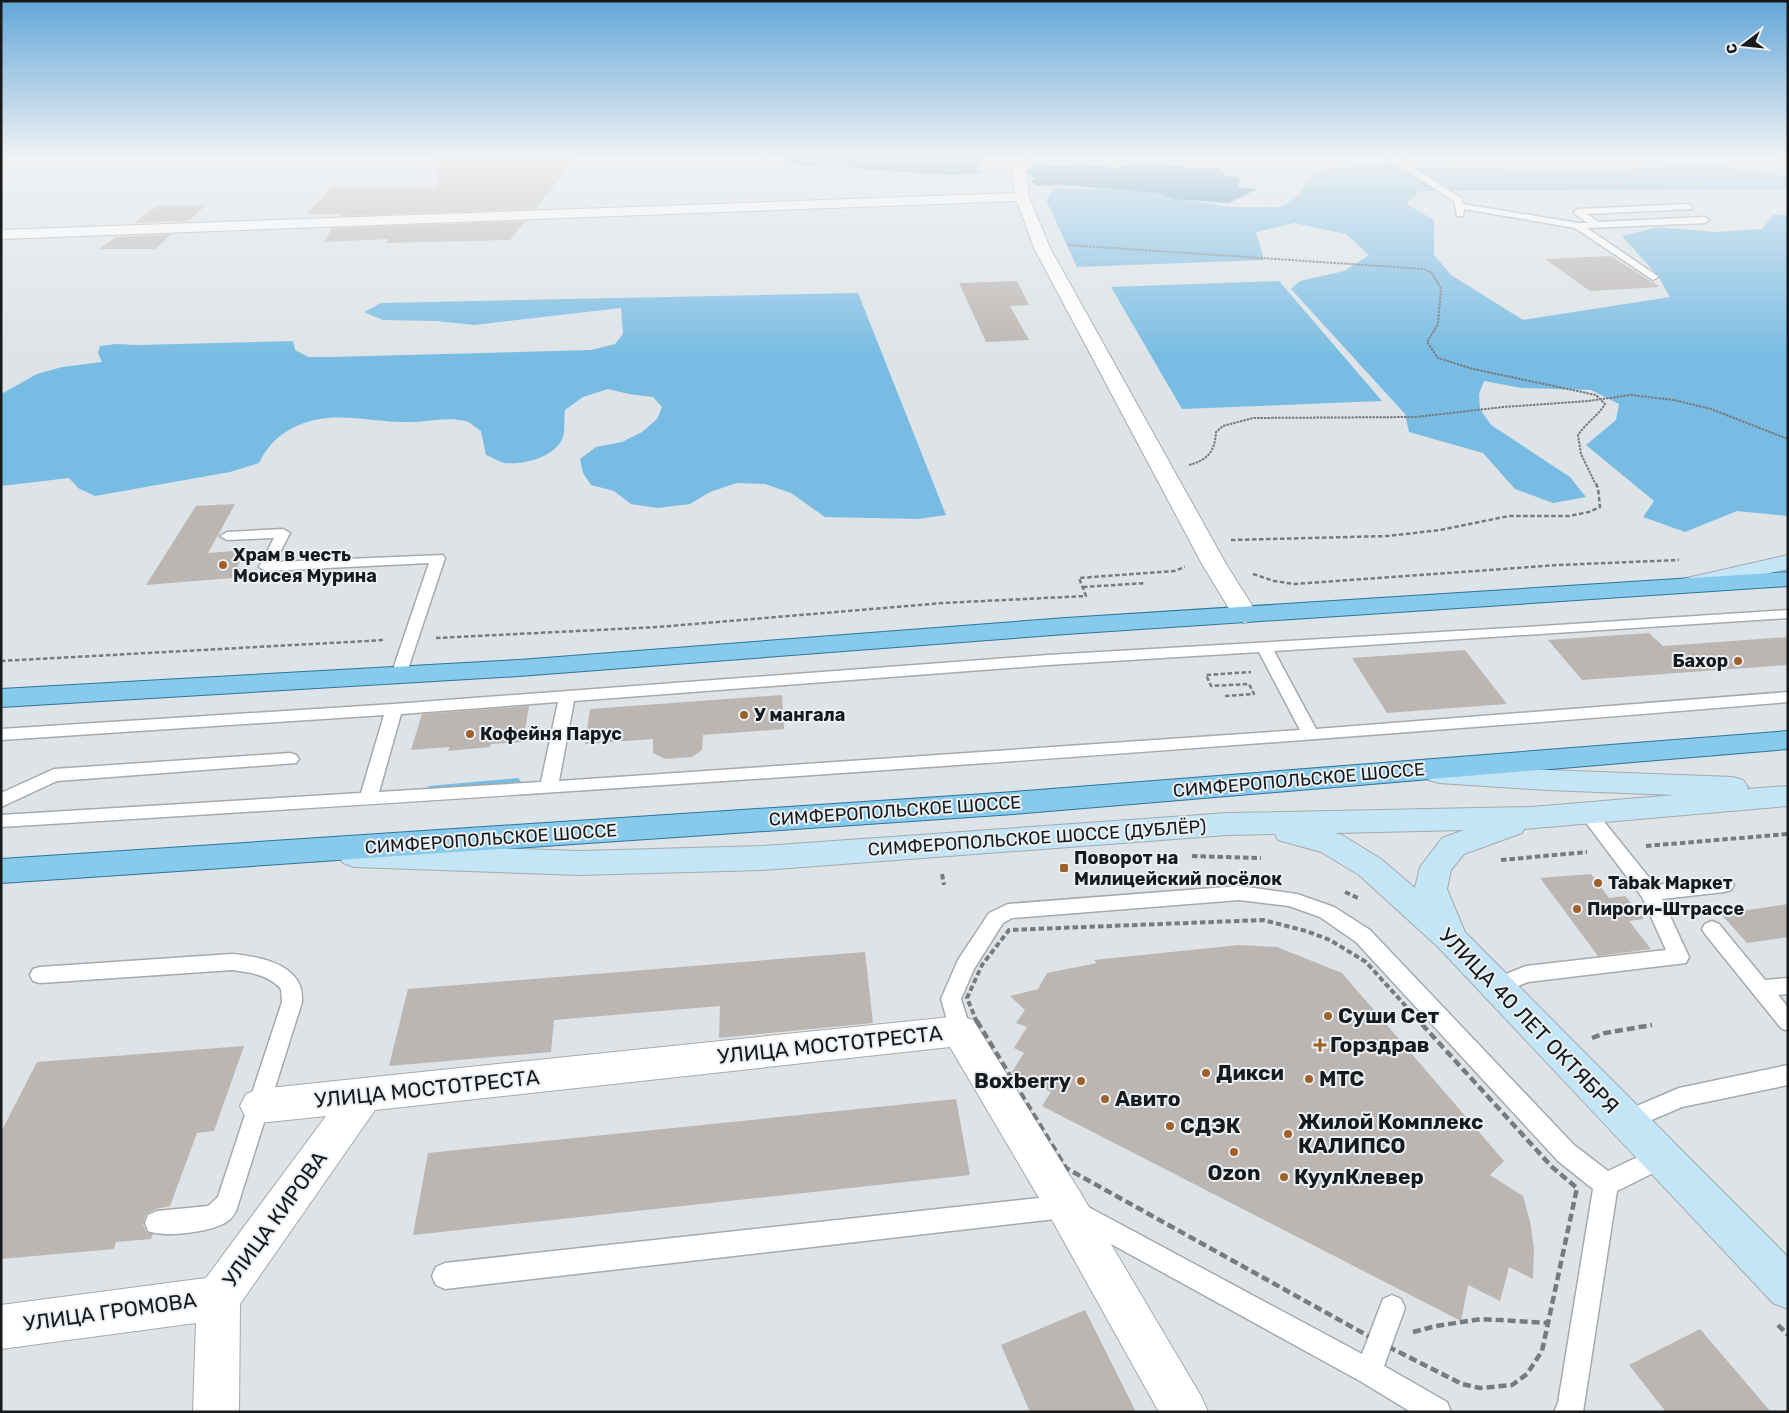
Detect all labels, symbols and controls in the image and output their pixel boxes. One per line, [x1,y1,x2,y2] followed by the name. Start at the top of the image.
[1719,20,1769,70] north arrow
[1722,41,1742,56] text: С
[233,544,377,587] place label: Храм в честь Моисея Мурина
[217,559,229,571] marker: Храм в честь Моисея Мурина
[1673,650,1728,672] place label: Бахор
[1732,655,1744,667] marker: Бахор
[754,704,845,726] place label: У мангала
[738,709,750,721] marker: У мангала
[480,723,622,745] place label: Кофейня Парус
[464,728,476,740] marker: Кофейня Парус
[1172,758,1426,802] street label: СИМФЕРОПОЛЬСКОЕ ШОССЕ
[768,791,1022,831] street label: СИМФЕРОПОЛЬСКОЕ ШОССЕ
[867,815,1207,861] street label: СИМФЕРОПОЛЬСКОЕ ШОССЕ (ДУБЛЁР)
[364,819,618,859] street label: СИМФЕРОПОЛЬСКОЕ ШОССЕ
[1074,847,1282,890] place label: Поворот на Милицейский посёлок
[1058,862,1070,874] marker: Поворот на Милицейский посёлок
[1608,872,1733,894] place label: Tabak Маркет
[1592,877,1604,889] marker: Tabak Маркет
[1587,898,1744,920] place label: Пироги-Штрассе
[1571,903,1583,915] marker: Пироги-Штрассе
[1434,923,1624,1118] street label: УЛИЦА 40 ЛЕТ ОКТЯБРЯ
[1338,1003,1440,1028] place label: Суши Сет
[1322,1010,1334,1022] marker: Суши Сет
[716,1020,944,1069] street label: УЛИЦА МОСТОТРЕСТА
[1330,1032,1430,1057] place label: Горздрав
[1314,1039,1326,1051] marker: Горздрав
[1216,1060,1284,1085] place label: Дикси
[313,1064,541,1113] street label: УЛИЦА МОСТОТРЕСТА
[1319,1066,1365,1091] place label: МТС
[1200,1067,1212,1079] marker: Дикси
[974,1068,1071,1093] place label: Boxberry
[1303,1073,1315,1085] marker: МТС
[1075,1075,1087,1087] marker: Boxberry
[1115,1086,1181,1111] place label: Авито
[1099,1093,1111,1105] marker: Авито
[1298,1109,1483,1158] place label: Жилой Комплекс КАЛИПСО
[1180,1113,1241,1138] place label: СДЭК
[1164,1120,1176,1132] marker: СДЭК
[1282,1128,1294,1140] marker: Жилой Комплекс КАЛИПСО
[217,1146,332,1291] street label: УЛИЦА КИРОВА
[1228,1146,1240,1158] marker: Ozon
[1208,1160,1260,1185] place label: Ozon
[1294,1164,1424,1189] place label: КуулКлевер
[1278,1171,1290,1183] marker: КуулКлевер
[22,1287,198,1336] street label: УЛИЦА ГРОМОВА

